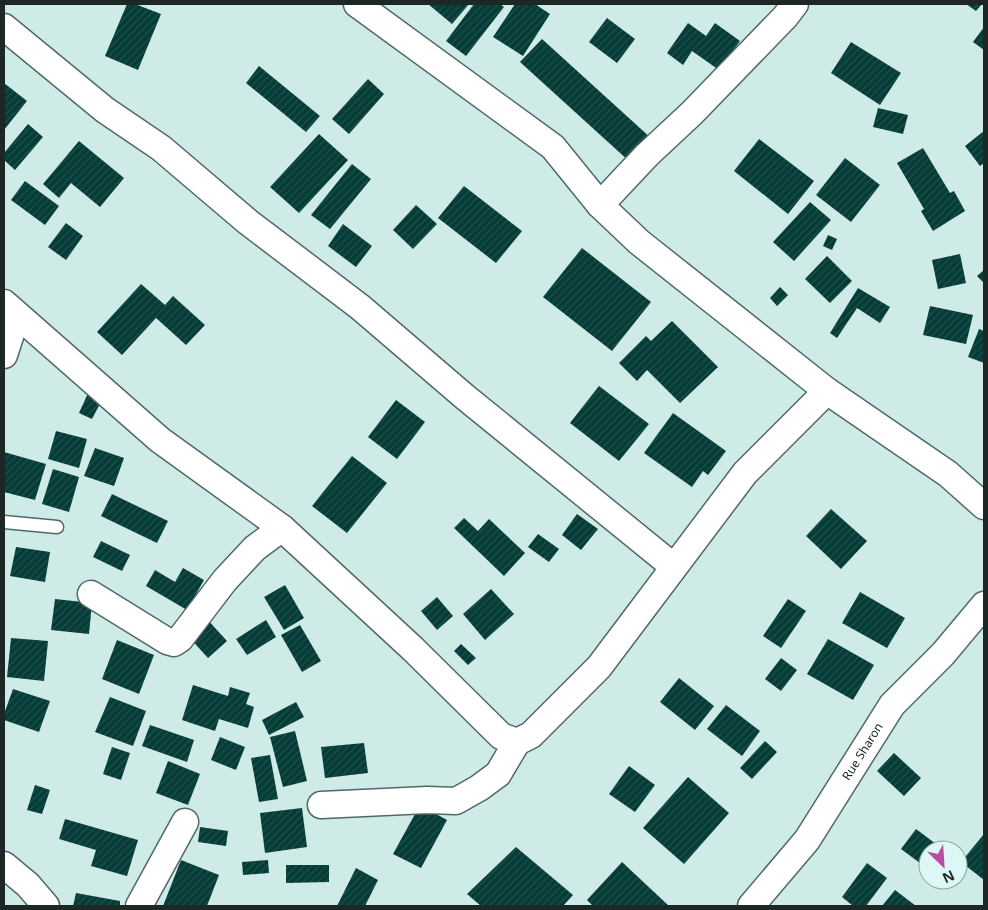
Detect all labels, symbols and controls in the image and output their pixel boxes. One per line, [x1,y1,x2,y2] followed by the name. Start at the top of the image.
[838,719,887,783] street label: Rue Sharon
[918,840,968,890] north arrow
[940,866,958,888] text: N

